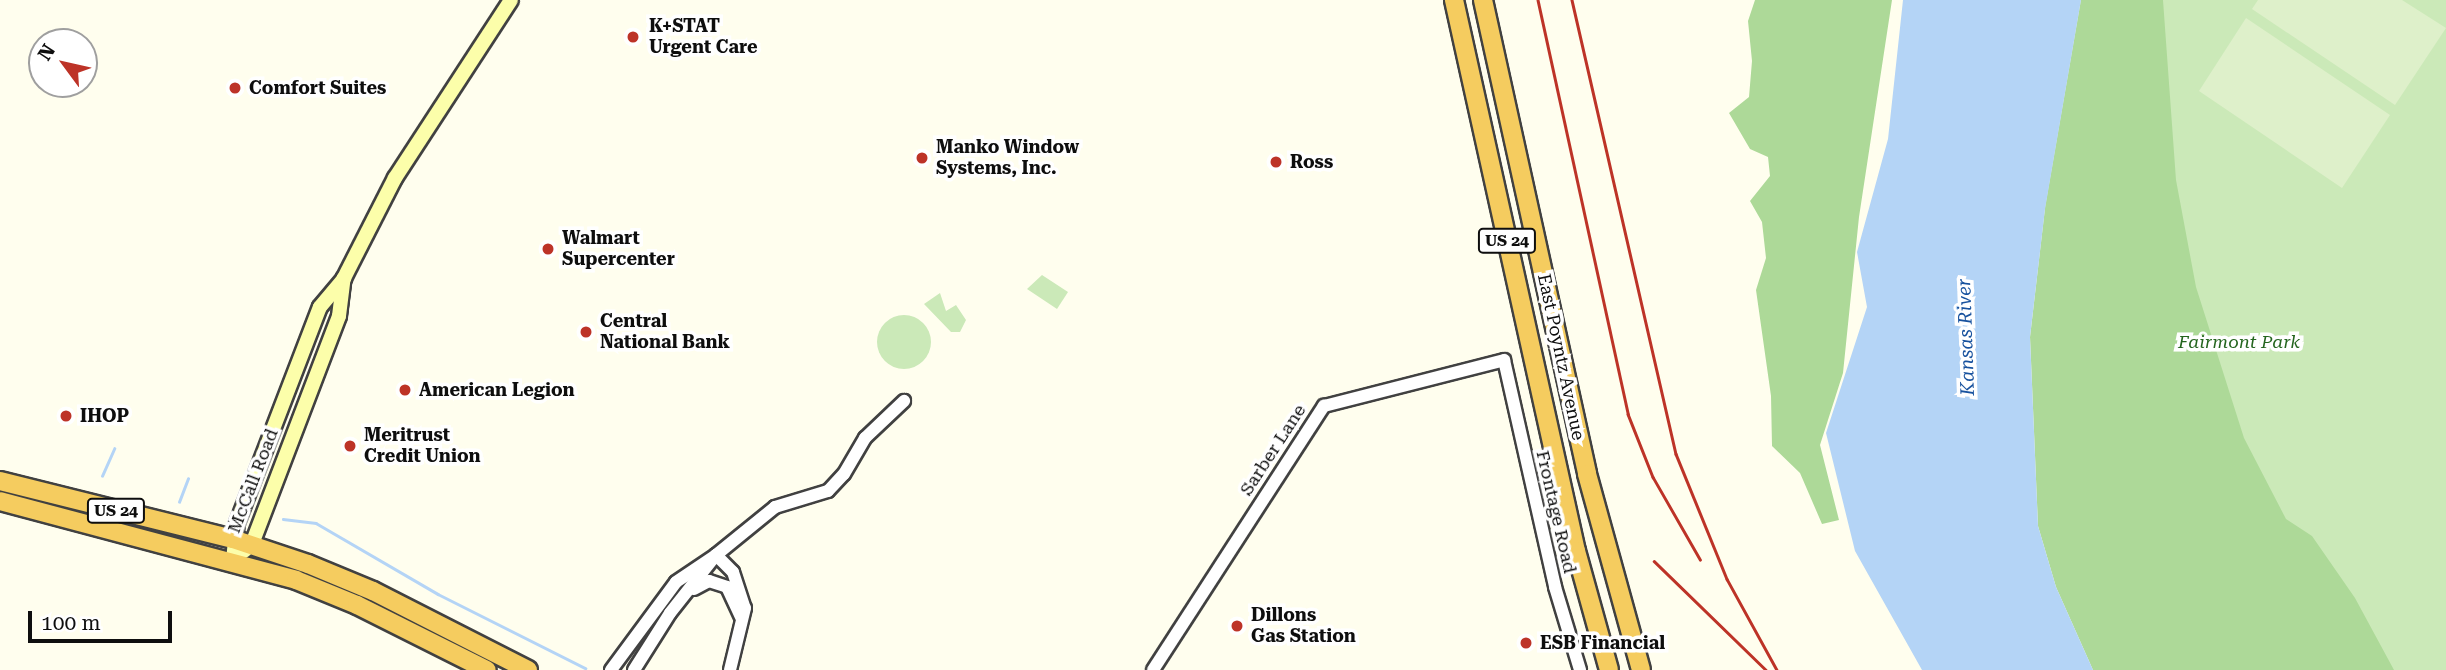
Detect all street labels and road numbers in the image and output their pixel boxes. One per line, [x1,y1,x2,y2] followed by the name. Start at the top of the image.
[1477,229,1537,254] road number: US 24
[1533,272,1589,442] street label: East Poyntz Avenue
[1235,400,1311,500] street label: Sarber Lane
[223,426,283,536] street label: McCall Road
[1531,449,1581,575] street label: Frontage Road
[86,498,146,524] road number: US 24

